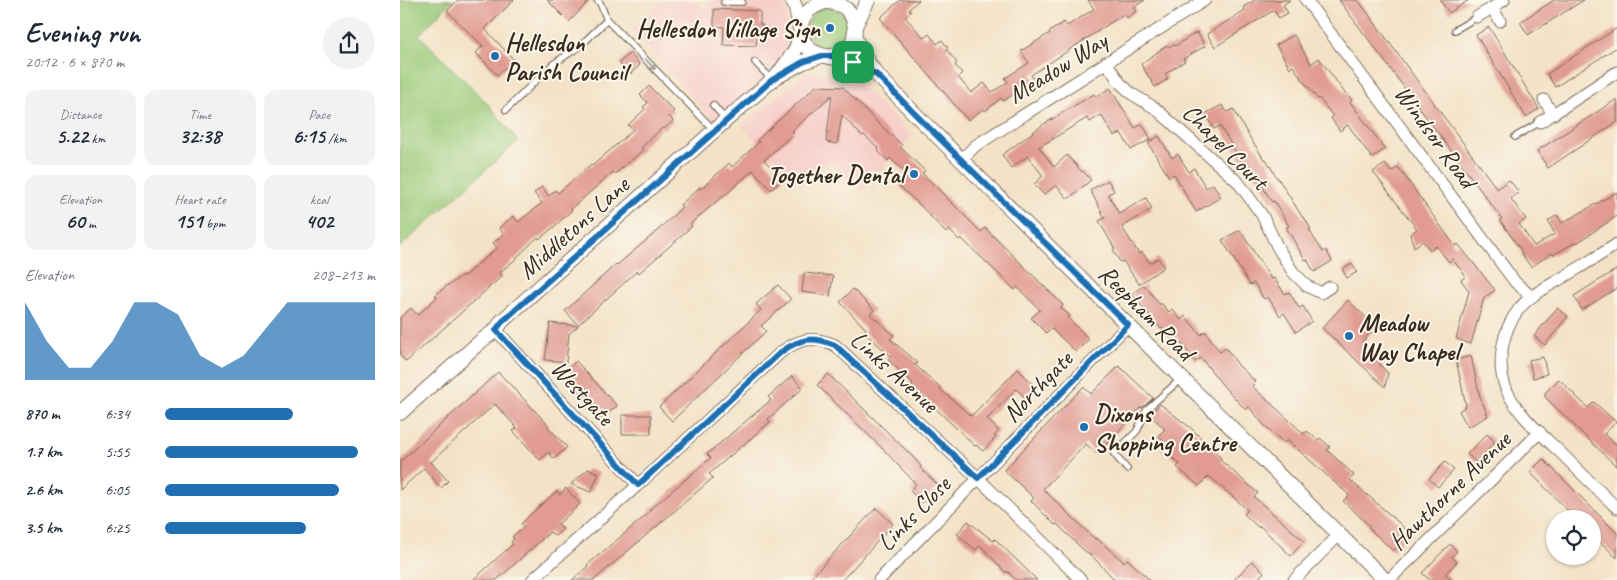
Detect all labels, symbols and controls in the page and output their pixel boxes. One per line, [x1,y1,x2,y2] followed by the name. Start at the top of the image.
[636,13,822,45] place label: Hellesdon Village Sign
[25,15,140,50] text: Evening run
[323,17,375,69] button: share
[824,22,836,34] marker: Hellesdon Village Sign
[1002,23,1115,111] street label: Meadow Way
[505,27,632,88] place label: Hellesdon Parish Council
[832,41,874,83] pin
[839,48,867,76] icon: arrive
[489,50,501,62] marker: Hellesdon Parish Council
[25,52,124,72] text: 20:12 · 6 × 870 m
[644,57,656,70] one-way arrow
[1387,79,1486,198] street label: Windsor Road
[1175,97,1277,199] street label: Chapel Court
[60,106,102,123] text: Distance
[189,106,211,123] text: Time
[309,106,330,123] text: Pace
[56,123,88,149] text: 5.22
[179,123,221,149] text: 32:38
[292,123,325,149] text: 6:15
[88,130,105,147] text: km
[325,130,346,147] text: /km
[767,159,909,191] place label: Together Dental
[511,168,637,286] street label: Middletons Lane
[908,168,920,180] marker: Together Dental
[59,191,102,208] text: Elevation
[174,191,226,208] text: Heart rate
[310,191,329,208] text: kcal
[65,208,85,234] text: 60
[175,208,203,234] text: 151
[305,208,334,234] text: 402
[85,215,96,232] text: m
[203,215,225,232] text: bpm
[1092,258,1204,370] street label: Reepham Road
[25,265,74,285] text: Elevation
[312,265,375,285] text: 208–213 m
[1359,307,1463,368] place label: Meadow Way Chapel
[844,324,947,421] street label: Links Avenue
[1343,330,1355,342] marker: Meadow Way Chapel
[996,343,1081,429] street label: Northgate
[544,353,622,434] street label: Westgate
[1094,398,1238,459] place label: Dixons Shopping Centre
[25,404,60,424] text: 870 m
[105,404,130,424] text: 6:34
[1078,421,1090,433] marker: Dixons Shopping Centre
[1382,423,1519,557] street label: Hawthorne Avenue
[25,442,62,462] text: 1.7 km
[105,442,130,462] text: 5:55
[870,468,959,558] street label: Links Close
[25,480,63,500] text: 2.6 km
[105,480,130,500] text: 6:05
[1546,510,1601,565] map controls
[1546,510,1601,565] button: locate
[25,518,62,538] text: 3.5 km
[105,518,130,538] text: 6:25

